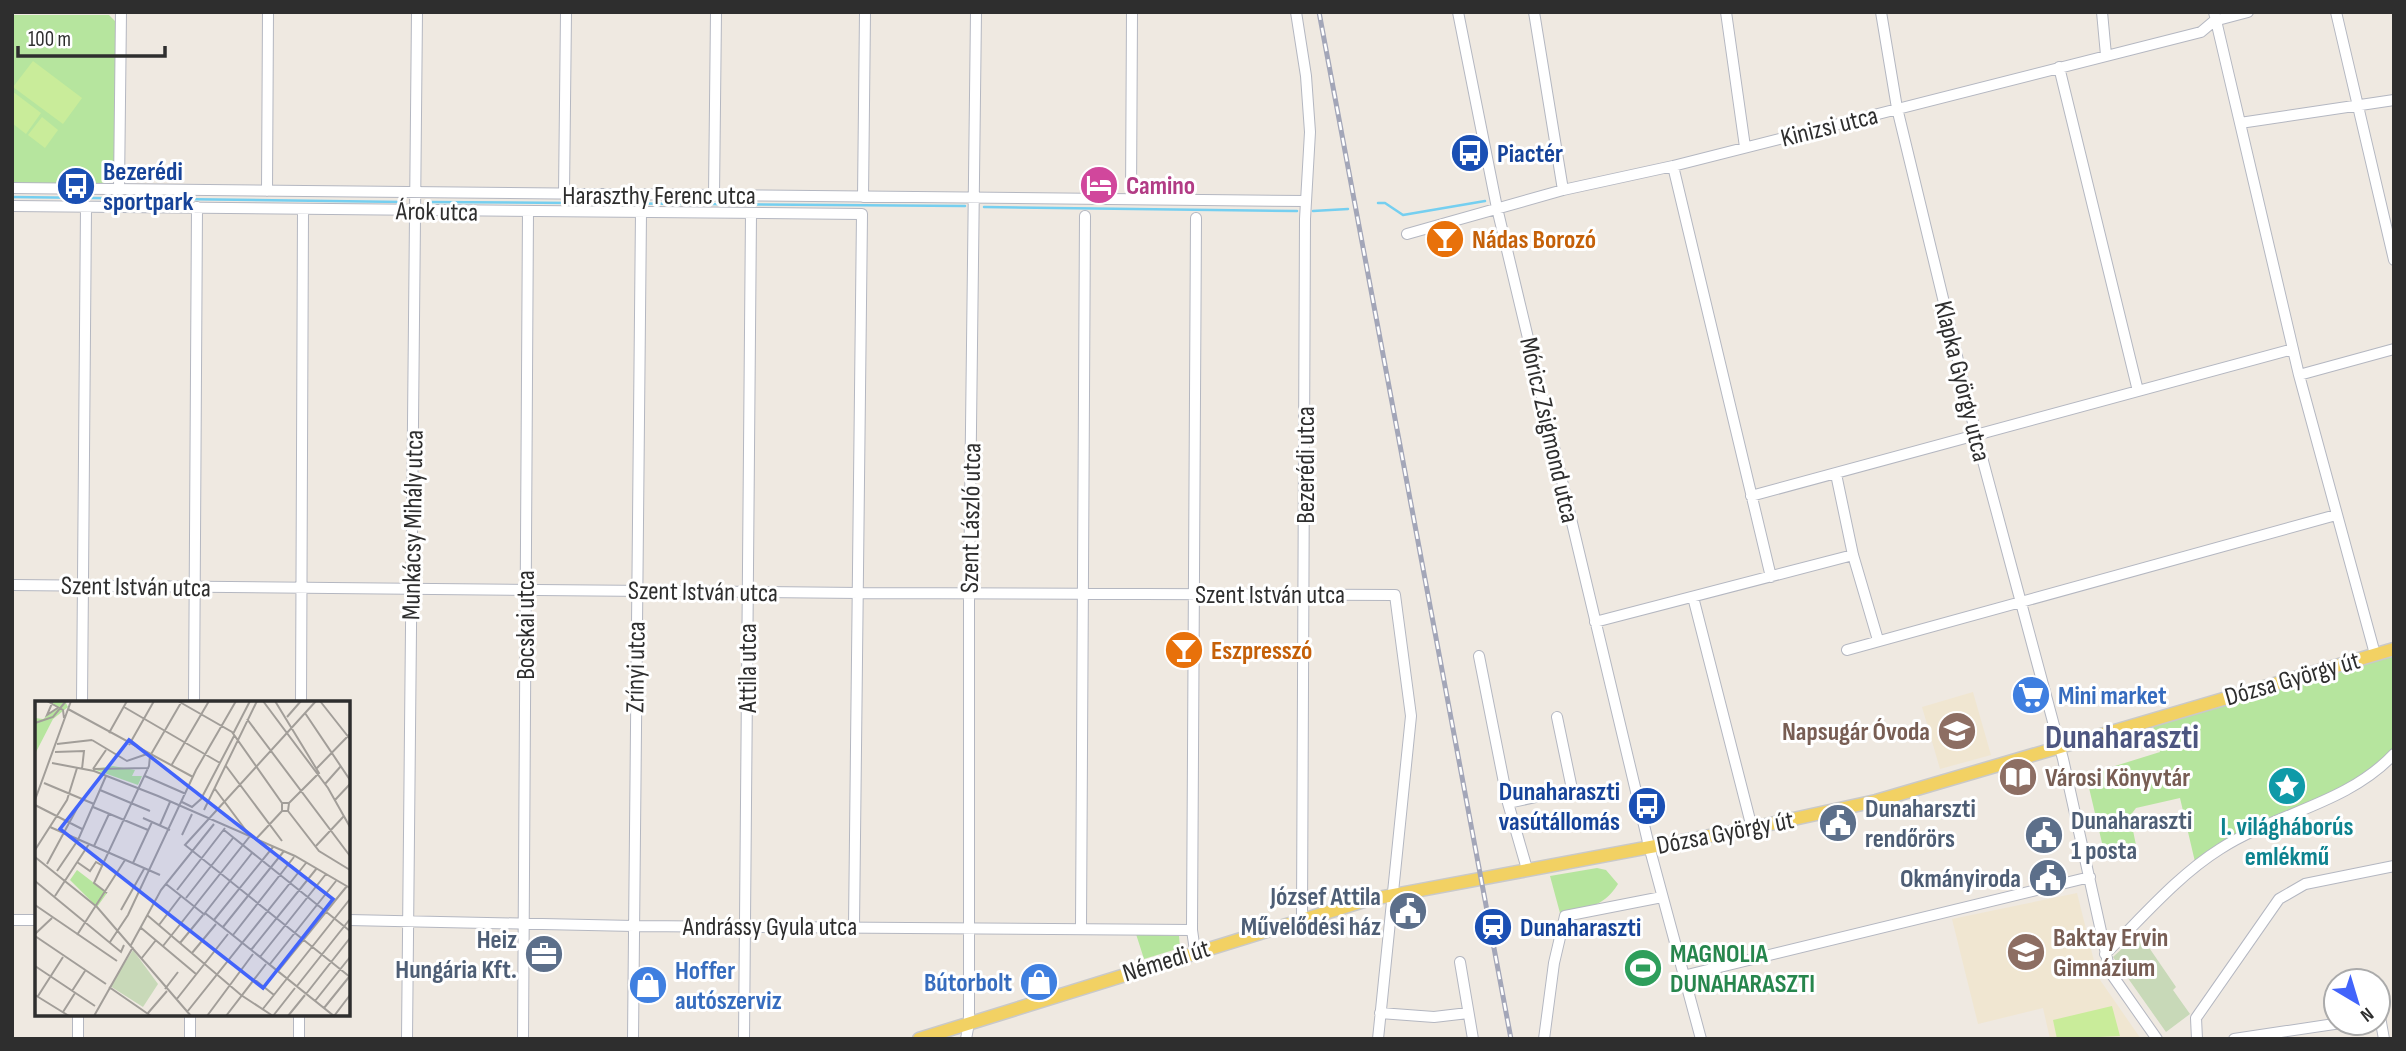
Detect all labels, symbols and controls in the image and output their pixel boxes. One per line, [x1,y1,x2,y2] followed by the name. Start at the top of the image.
[18,14,164,58] scale bar
[28,27,71,52] text: 100 m
[1778,100,1881,154] street label: Kinizsi utca
[1449,132,1491,174] bus stop icon: Piactér
[1497,139,1563,170] place label: Piactér
[103,157,193,218] place label: Bezerédi sportpark
[1078,164,1120,206] hotel icon: Camino
[55,165,97,207] bus stop icon: Bezerédi sportpark
[1126,171,1195,202] place label: Camino
[562,181,756,212] street label: Haraszthy Ferenc utca
[395,196,478,229] street label: Árok utca
[1424,218,1466,260] bar icon: Nádas Borozó
[1472,225,1596,256] place label: Nádas Borozó
[1927,298,1996,465] street label: Klapka György utca
[1512,335,1585,526] street label: Móricz Zsigmond utca
[1291,406,1322,524] street label: Bezerédi utca
[396,430,431,620] street label: Munkácsy Mihály utca
[955,443,988,593] street label: Szent László utca
[511,570,542,680] street label: Bocskai utca
[61,571,211,604] street label: Szent István utca
[628,576,778,609] street label: Szent István utca
[1195,580,1345,611] street label: Szent István utca
[620,621,653,713] street label: Zrínyi utca
[733,623,764,714] street label: Attila utca
[1163,629,1205,671] bar icon: Eszpresszó
[1211,636,1312,667] place label: Eszpresszó
[2221,645,2364,713] street label: Dózsa György út
[2010,674,2052,716] supermarket icon: Mini market
[2058,681,2167,712] place label: Mini market
[35,701,350,1016] inset map
[1936,710,1978,752] school or university icon: Napsugár Óvoda
[1782,717,1930,748] place label: Napsugár Óvoda
[2045,718,2199,758] district label: Dunaharaszti
[1997,756,2039,798] library icon: Városi Könyvtár
[2045,763,2190,794] place label: Városi Könyvtár
[2266,765,2308,807] place icon: I. világháborús emlékmű
[1499,777,1620,838] place label: Dunaharaszti vasútállomás
[1626,785,1668,827] bus stop icon: Dunaharaszti vasútállomás
[1865,794,1976,855] place label: Dunaharszti rendőrörs
[1817,802,1859,844] public building icon: Dunaharszti rendőrörs
[1654,805,1797,862] street label: Dózsa György út
[2071,806,2192,867] place label: Dunaharaszti 1 posta
[2221,812,2353,873] place label: I. világháborús emlékmű
[2023,814,2065,856] public building icon: Dunaharaszti 1 posta
[2027,857,2069,899] public building icon: Okmányiroda
[1900,864,2021,895] place label: Okmányiroda
[1241,882,1381,943] place label: József Attila Művelődési ház
[1387,890,1429,932] public building icon: József Attila Művelődési ház
[1472,906,1514,948] station icon: Dunaharaszti
[682,912,857,943] street label: Andrássy Gyula utca
[1520,913,1641,944] place label: Dunaharaszti
[2053,923,2168,984] place label: Baktay Ervin Gimnázium
[395,925,517,986] place label: Heiz Hungária Kft.
[2005,931,2047,973] school or university icon: Baktay Ervin Gimnázium
[523,933,565,975] office icon: Heiz Hungária Kft.
[1119,934,1214,989] street label: Némedi út
[1670,939,1815,1000] place label: MAGNOLIA DUNAHARASZTI
[1622,947,1664,989] sports icon: MAGNOLIA DUNAHARASZTI
[675,956,782,1017] place label: Hoffer autószerviz
[1018,961,1060,1003] shop icon: Bútorbolt
[627,964,669,1006] shop icon: Hoffer autószerviz
[2322,967,2392,1037] north arrow
[924,968,1012,999] place label: Bútorbolt
[2355,1002,2378,1026] text: N

